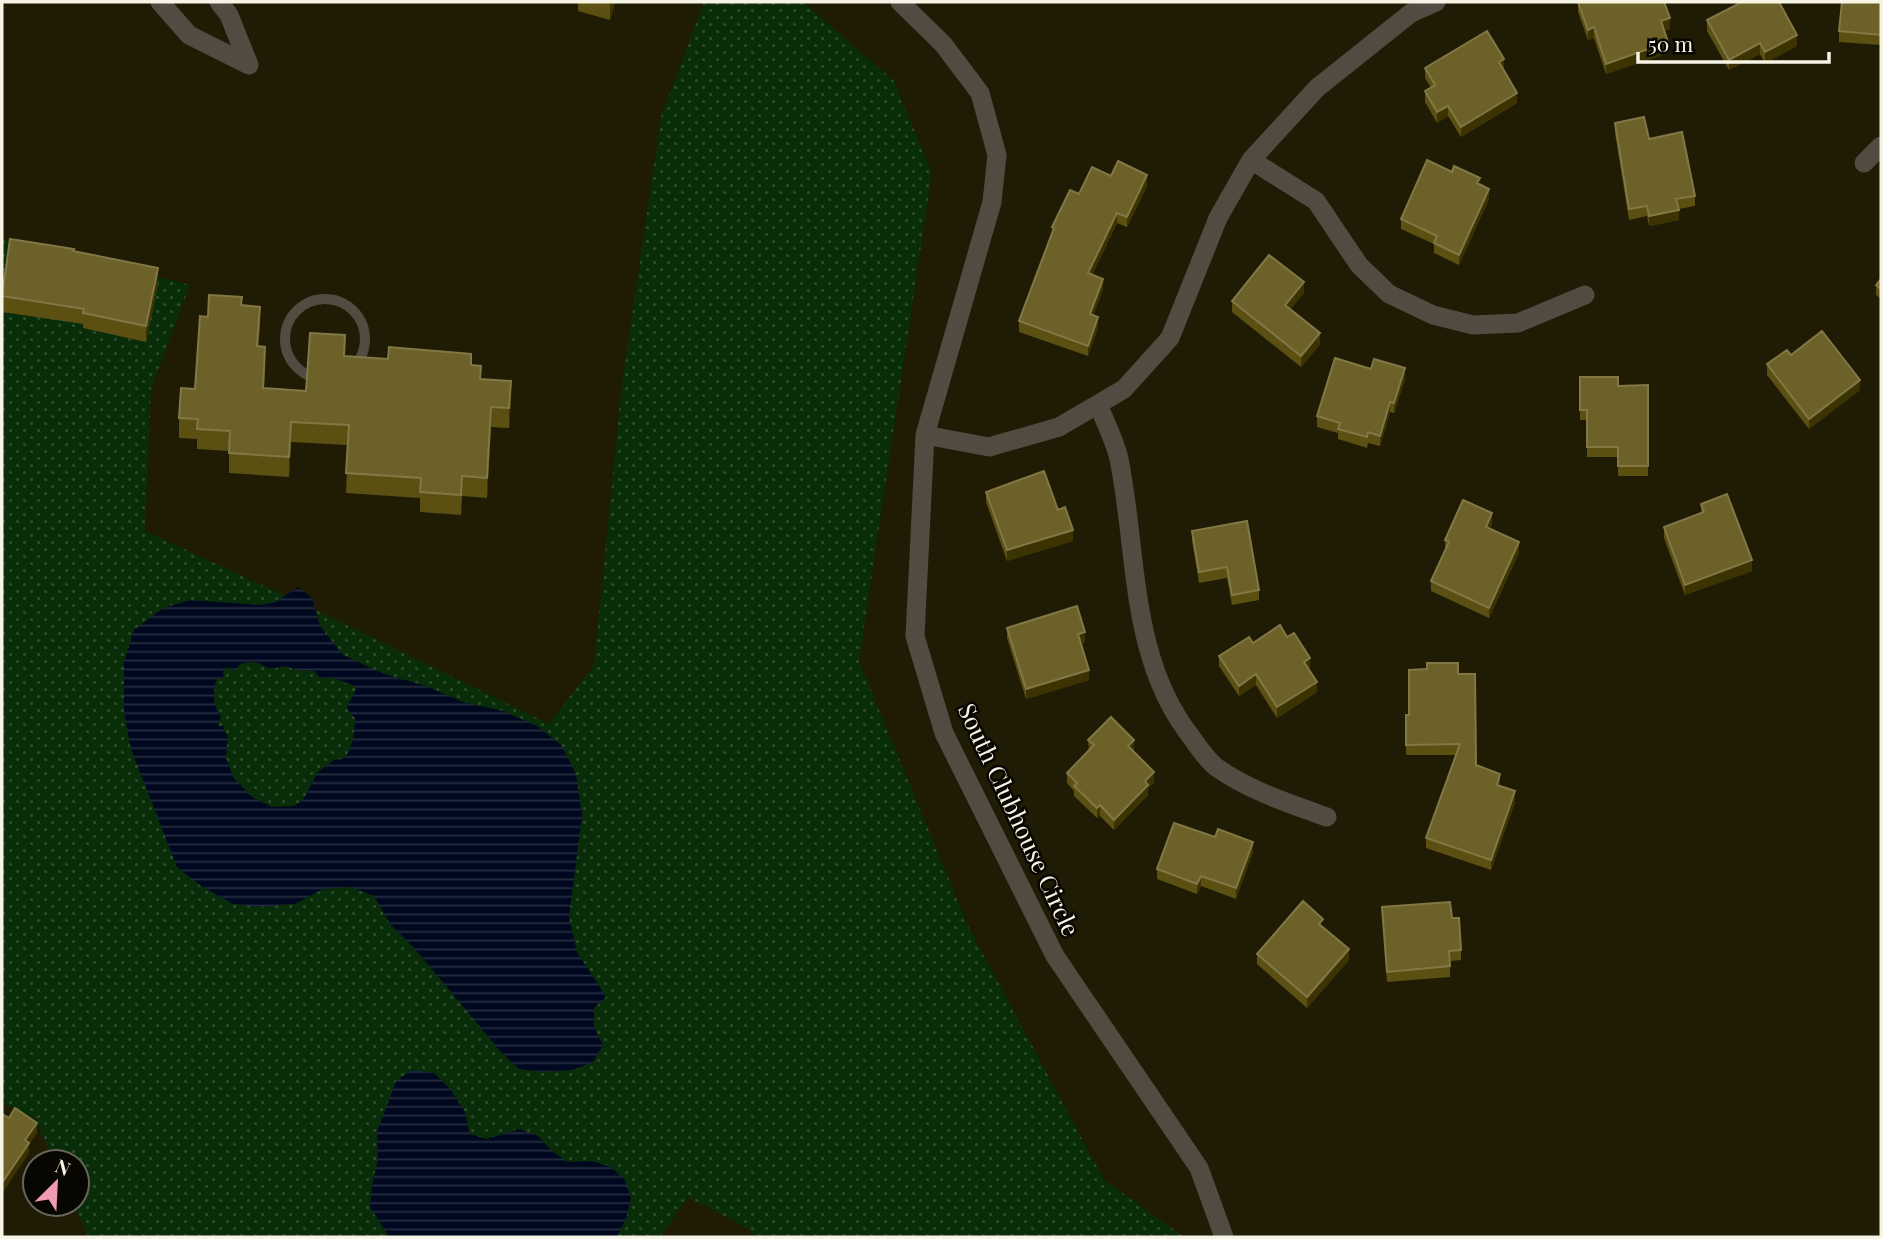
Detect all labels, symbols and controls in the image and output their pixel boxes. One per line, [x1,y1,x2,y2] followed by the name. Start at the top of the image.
[1638,21,1829,65] scale bar
[1648,29,1694,57] text: 50 m
[952,698,1088,941] street label: South Clubhouse Circle
[21,1148,91,1218] north arrow
[52,1152,75,1181] text: N

